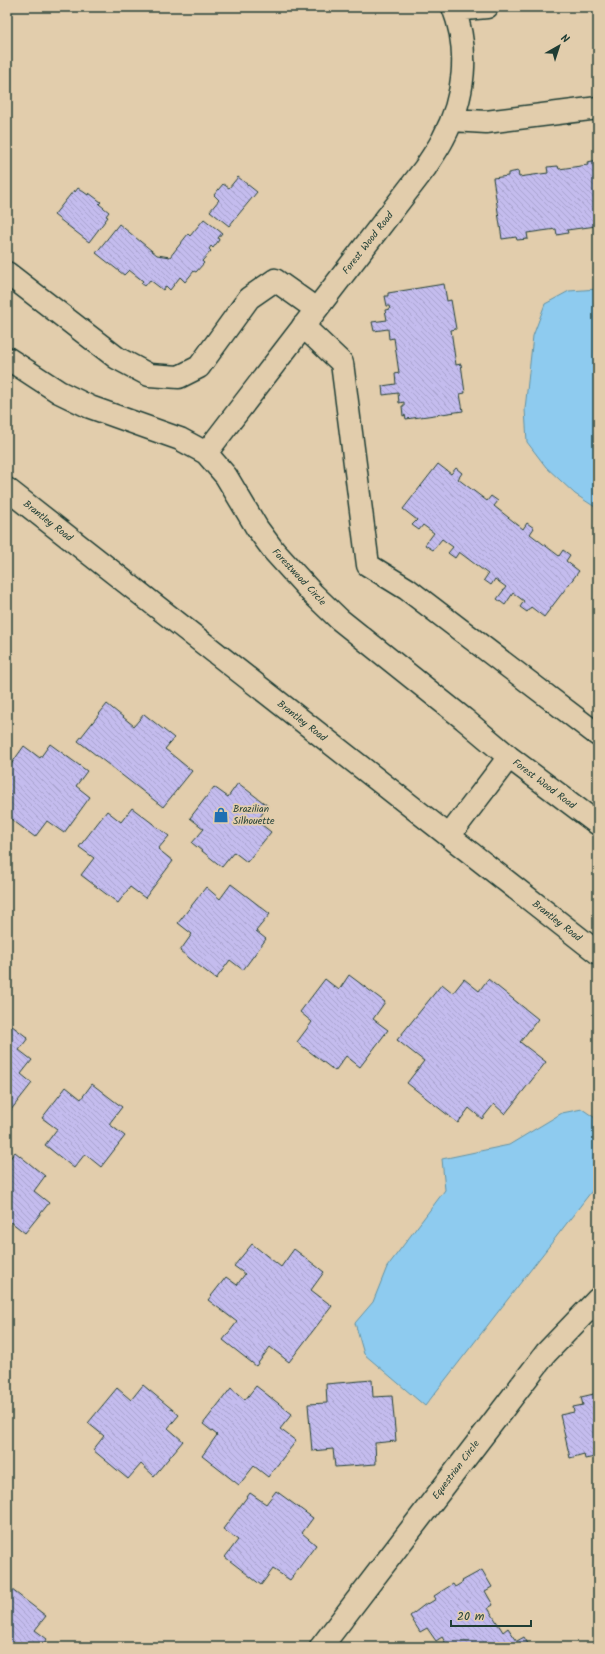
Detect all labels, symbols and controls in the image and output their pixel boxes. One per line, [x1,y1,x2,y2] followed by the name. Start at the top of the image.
[539,26,579,66] north arrow
[556,30,573,48] text: N
[338,207,398,278] street label: Forest Wood Road
[20,496,77,546] street label: Brantley Road
[268,545,330,610] street label: Forestwood Circle
[274,696,331,746] street label: Brantley Road
[509,755,580,814] street label: Forest Wood Road
[233,801,275,829] place label: Brazilian Silhouette
[212,806,230,824] shop icon: Brazilian Silhouette
[529,896,586,946] street label: Brantley Road
[428,1437,484,1503] street label: Equestrian Circle
[451,1602,531,1628] scale bar
[457,1607,485,1626] text: 20 m

